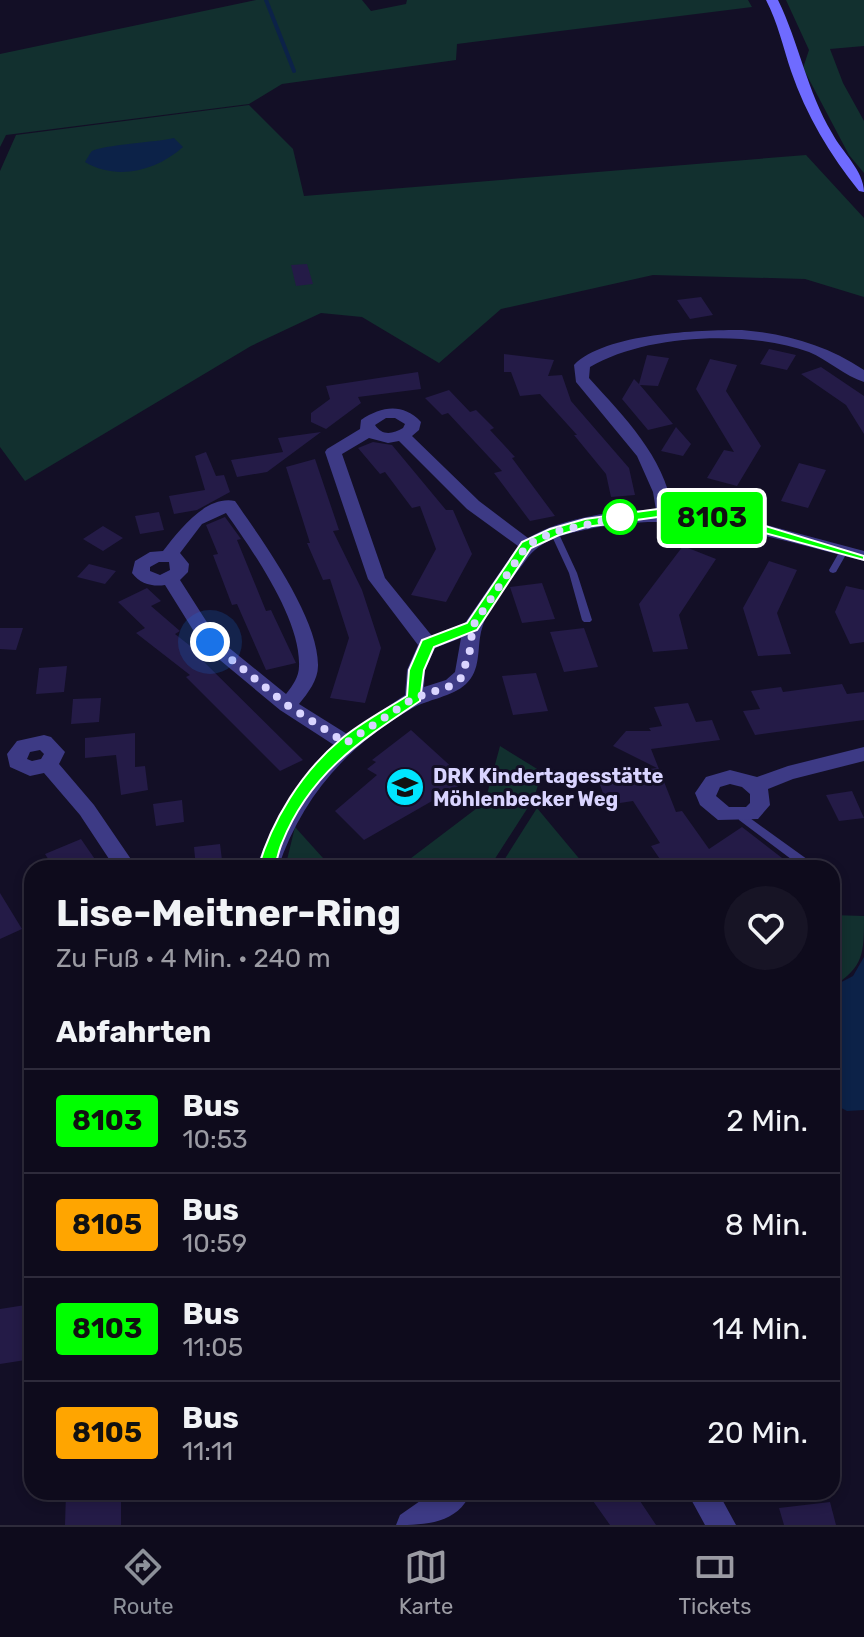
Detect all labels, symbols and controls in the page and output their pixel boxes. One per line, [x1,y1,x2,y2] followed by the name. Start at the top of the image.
[656,492,768,544] line badge: 8103
[603,500,637,534] unlabelled marker
[677,501,747,534] text: 8103
[190,622,230,662] your location
[433,764,663,811] place label: DRK Kindertagesstätte Möhlenbecker Weg
[384,766,426,808] school or university icon: DRK Kindertagesstätte Möhlenbecker Weg
[724,886,808,970] button: heart
[56,890,401,936] text: Lise-Meitner-Ring
[56,943,331,974] text: Zu Fuß · 4 Min. · 240 m
[56,1014,211,1050] text: Abfahrten
[182,1088,239,1124] text: Bus
[726,1103,808,1139] text: 2 Min.
[72,1104,142,1137] text: 8103
[182,1124,248,1155] text: 10:53
[182,1192,239,1228] text: Bus
[725,1207,808,1243] text: 8 Min.
[72,1208,142,1241] text: 8105
[182,1228,247,1259] text: 10:59
[182,1296,239,1332] text: Bus
[712,1311,808,1347] text: 14 Min.
[72,1312,142,1345] text: 8103
[182,1332,243,1363] text: 11:05
[182,1400,239,1436] text: Bus
[707,1415,808,1451] text: 20 Min.
[72,1416,142,1449] text: 8105
[182,1436,233,1467] text: 11:11
[113,1545,174,1620] tab: Route
[399,1545,453,1620] tab: Karte
[678,1545,751,1620] tab: Tickets

